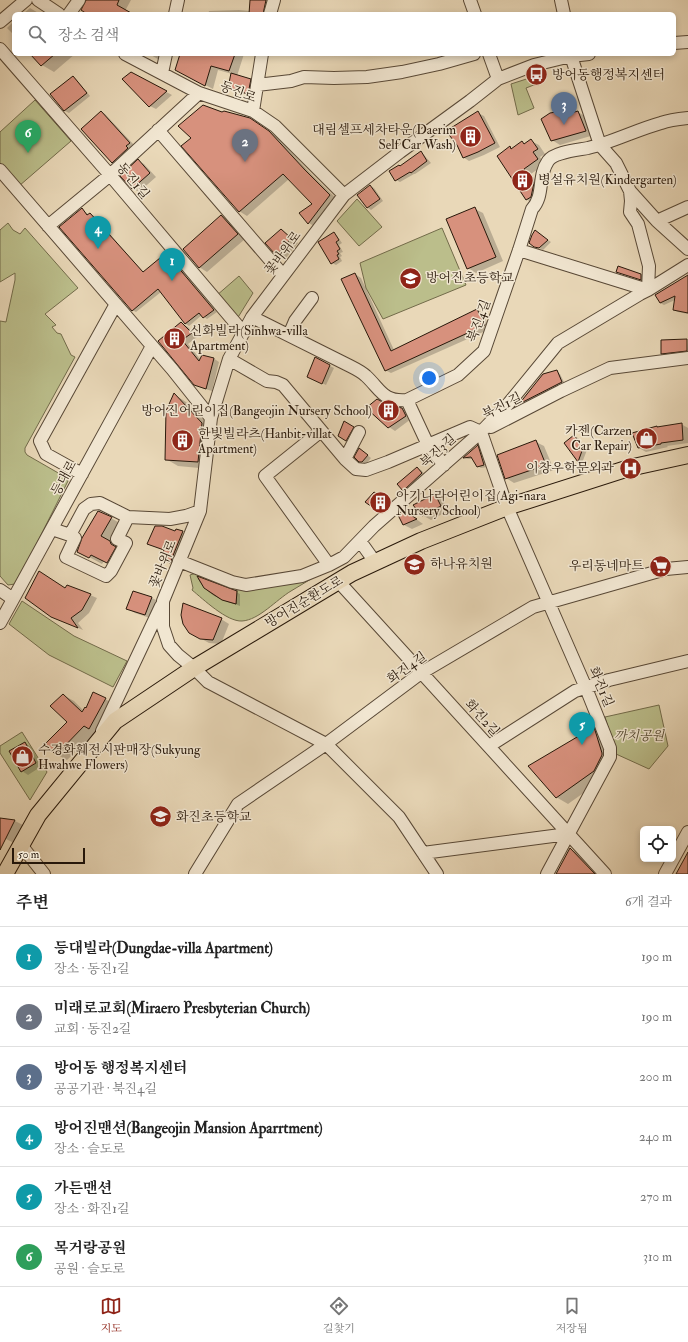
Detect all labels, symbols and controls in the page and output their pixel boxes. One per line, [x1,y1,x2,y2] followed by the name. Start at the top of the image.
[12,12,676,56] search box
[26,23,48,45] icon: search
[58,26,119,45] text: 장소 검색
[523,62,549,88] bus stop icon: 방어동행정복지센터
[552,67,665,83] place label: 방어동행정복지센터
[218,78,259,106] street label: 동진로
[551,92,577,125] pin: 3
[15,120,41,153] pin: 6
[312,122,456,153] place label: 대림셀프세차타운(Daerim Self Car Wash)
[458,124,484,150] building icon: 대림셀프세차타운(Daerim Self Car Wash)
[232,129,258,162] pin: 2
[113,160,153,202] street label: 동진1길
[509,167,535,193] building icon: 병설유치원(Kindergarten)
[538,172,677,188] place label: 병설유치원(Kindergarten)
[85,216,111,249] pin: 4
[261,228,305,278] street label: 꽃바위로
[159,248,185,281] pin: 1
[397,265,423,291] school or university icon: 방어진초등학교
[426,270,514,286] place label: 방어진초등학교
[464,297,494,345] street label: 북진4길
[189,323,308,355] place label: 신화빌라(Sinhwa-villa Apartment)
[161,325,187,351] building icon: 신화빌라(Sinhwa-villa Apartment)
[419,368,439,388] your location
[480,389,524,423] street label: 북진1길
[375,398,401,424] building icon: 방어진어린이집(Bangeojin Nursery School)
[141,403,372,420] place label: 방어진어린이집(Bangeojin Nursery School)
[565,423,632,455] place label: 카젠(Carzen Car Repair)
[634,425,660,451] shop icon: 카젠(Carzen Car Repair)
[197,426,332,458] place label: 한빛빌라츠(Hanbit-villat Apartment)
[170,428,196,454] building icon: 한빛빌라츠(Hanbit-villat Apartment)
[417,431,459,471] street label: 북진3길
[617,455,643,481] hospital icon: 이창우학문외과
[48,457,80,498] street label: 등대로
[526,460,614,476] place label: 이창우학문외과
[396,488,547,520] place label: 아기나라어린이집(Agi-nara Nursery School)
[367,490,393,516] building icon: 아기나라어린이집(Agi-nara Nursery School)
[146,537,180,590] street label: 꽃바위로
[402,551,428,577] school or university icon: 하나유치원
[647,553,673,579] supermarket icon: 우리동네마트
[430,556,493,572] place label: 하나유치원
[569,558,644,574] place label: 우리동네마트
[262,572,346,631] street label: 방어진순환도로
[384,649,430,687] street label: 화진4길
[585,664,617,710] street label: 화진1길
[461,696,503,740] street label: 화진2길
[569,712,595,745] pin: 5
[614,728,666,744] park label: 까치공원
[38,742,201,773] place label: 수경화훼전시판매장(Sukyung Hwahwe Flowers)
[10,744,36,770] shop icon: 수경화훼전시판매장(Sukyung Hwahwe Flowers)
[147,804,173,830] school or university icon: 화진초등학교
[176,809,252,825] place label: 화진초등학교
[640,826,676,862] map controls
[640,826,676,862] button: locate
[12,846,85,865] scale bar
[18,848,39,861] text: 50 m
[16,892,49,913] text: 주변
[625,894,672,910] text: 6개 결과
[54,939,273,958] text: 등대빌라(Dungdae-villa Apartment)
[27,949,31,965] text: 1
[641,949,672,965] text: 190 m
[54,961,129,977] text: 장소 · 동진1길
[54,999,310,1018] text: 미래로교회(Miraero Presbyterian Church)
[26,1009,32,1025] text: 2
[641,1009,672,1025] text: 190 m
[54,1021,131,1037] text: 교회 · 동진2길
[54,1059,188,1078] text: 방어동 행정복지센터
[27,1069,32,1085] text: 3
[639,1069,672,1085] text: 200 m
[54,1081,157,1097] text: 공공기관 · 북진4길
[54,1119,323,1138] text: 방어진맨션(Bangeojin Mansion Aparrtment)
[25,1129,33,1145] text: 4
[639,1129,672,1145] text: 240 m
[54,1141,125,1157] text: 장소 · 슬도로
[54,1179,112,1198] text: 가든맨션
[26,1189,32,1205] text: 5
[640,1189,672,1205] text: 270 m
[54,1201,129,1217] text: 장소 · 화진1길
[54,1239,126,1258] text: 목거랑공원
[26,1249,32,1265] text: 6
[643,1249,672,1265] text: 310 m
[54,1261,125,1277] text: 공원 · 슬도로
[100,1295,122,1335] tab: 지도
[323,1295,355,1335] tab: 길찾기
[556,1295,588,1335] tab: 저장됨

